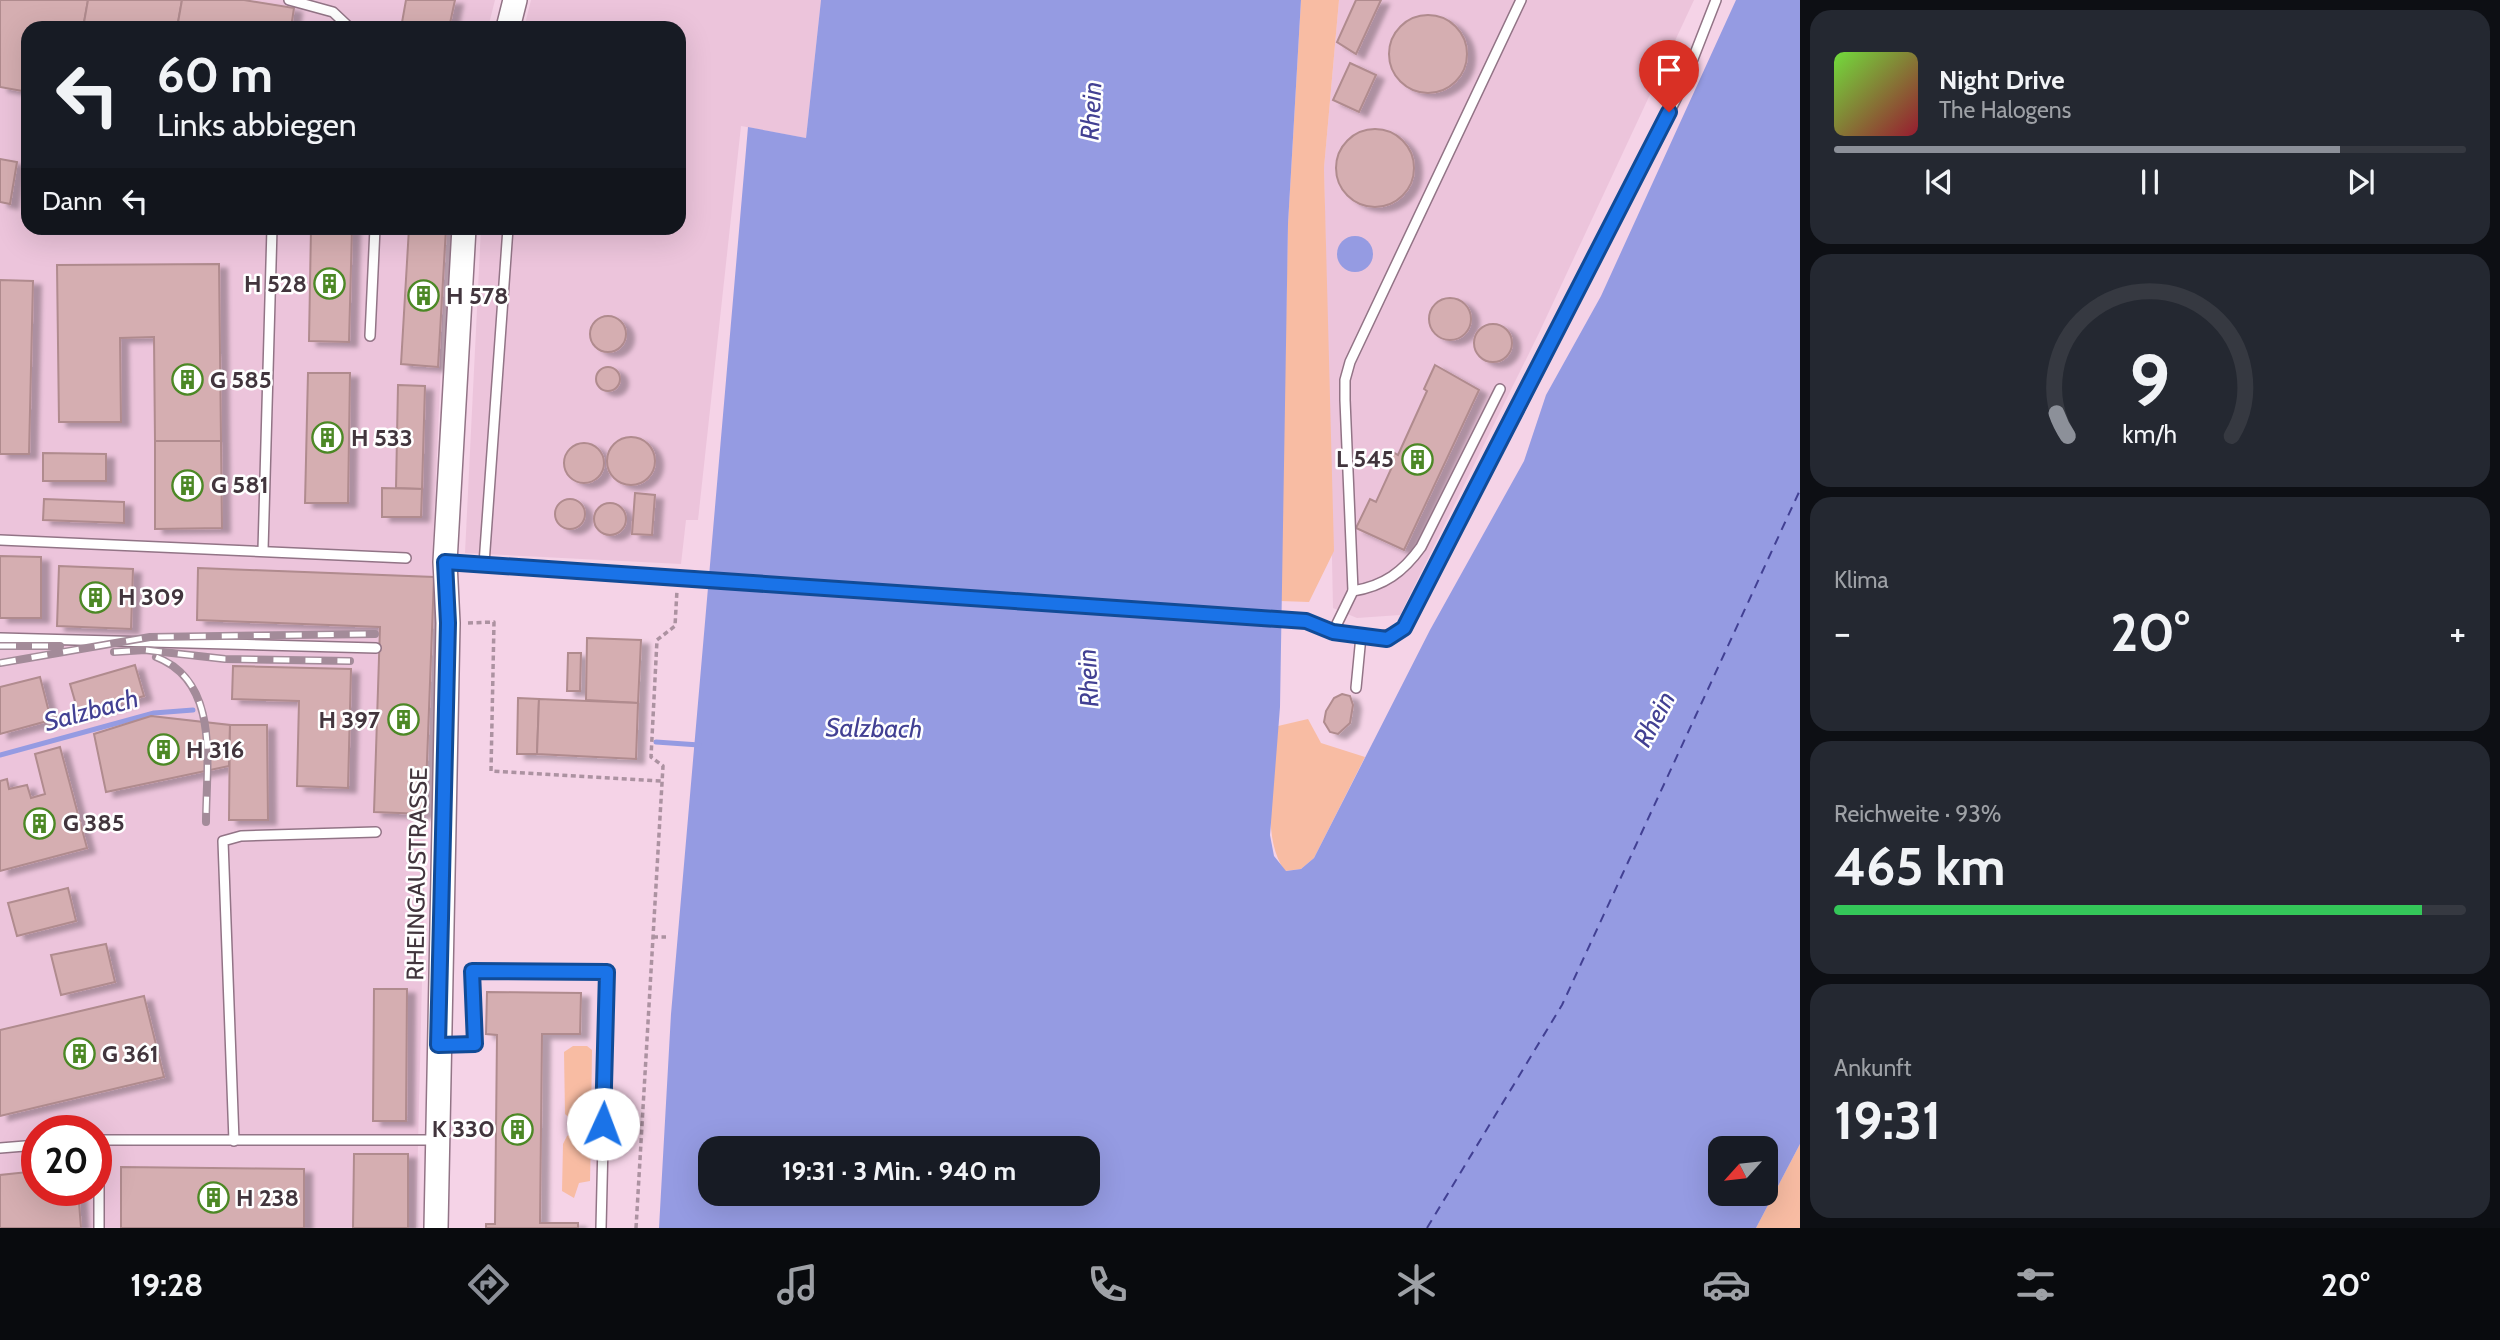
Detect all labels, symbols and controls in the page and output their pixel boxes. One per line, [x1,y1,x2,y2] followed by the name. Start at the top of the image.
[1639,40,1699,112] pin
[157,45,273,104] text: 60 m
[42,49,133,140] icon: left
[1650,51,1688,89] icon: arrive
[1939,64,2065,96] text: Night Drive
[1073,81,1109,141] water label: Rhein
[1939,96,2071,124] text: The Halogens
[157,105,357,144] text: Links abbiegen
[1920,163,1958,201] icon: previous
[2131,163,2169,201] icon: pause
[2342,163,2380,201] icon: next
[116,182,154,220] icon: left
[42,185,102,217] text: Dann
[313,267,347,301] building icon: H 528
[244,269,307,298] place label: H 528
[406,279,440,313] building icon: H 578
[446,281,509,310] place label: H 578
[2130,337,2170,425] text: 9
[170,363,204,397] building icon: G 585
[210,365,272,394] place label: G 585
[2123,419,2177,449] text: km/h
[311,421,345,455] building icon: H 533
[351,423,413,452] place label: H 533
[1400,442,1434,476] building icon: L 545
[1336,444,1394,473] place label: L 545
[171,468,205,502] building icon: G 581
[211,470,269,499] place label: G 581
[1834,566,1889,594] text: Klima
[78,580,112,614] building icon: H 309
[118,582,184,611] place label: H 309
[2110,601,2190,664] text: 20°
[1834,609,1851,656] text: −
[2449,609,2466,656] text: +
[1070,648,1106,708] water label: Rhein
[40,682,142,738] water label: Salzbach
[1626,686,1682,752] water label: Rhein
[386,703,420,737] building icon: H 397
[318,705,381,734] place label: H 397
[825,711,923,745] water label: Salzbach
[146,733,180,767] building icon: H 316
[186,735,244,764] place label: H 316
[400,767,433,981] street label: RHEINGAUSTRASSE
[1834,800,2001,828] text: Reichweite · 93%
[23,806,57,840] building icon: G 385
[63,808,125,837] place label: G 385
[1834,835,2006,898] text: 465 km
[62,1037,96,1071] building icon: G 361
[102,1039,159,1068] place label: G 361
[1834,1054,1912,1082] text: Ankunft
[566,1087,640,1161] position arrow
[1834,1089,1941,1152] text: 19:31
[501,1112,535,1146] building icon: K 330
[432,1114,495,1143] place label: K 330
[21,1115,112,1206] speed limit sign: 20
[1708,1136,1778,1206] north arrow
[1708,1136,1778,1206] map controls
[782,1155,1016,1187] text: 19:31 · 3 Min. · 940 m
[196,1181,230,1215] building icon: H 238
[236,1183,299,1212] place label: H 238
[464,1260,513,1309] icon: directions
[773,1260,822,1309] icon: music
[1083,1260,1132,1309] icon: phone
[1392,1260,1441,1309] icon: climate
[1702,1260,1751,1309] icon: car
[2011,1260,2060,1309] icon: filters
[130,1265,203,1304] text: 19:28
[2321,1265,2370,1304] text: 20°

